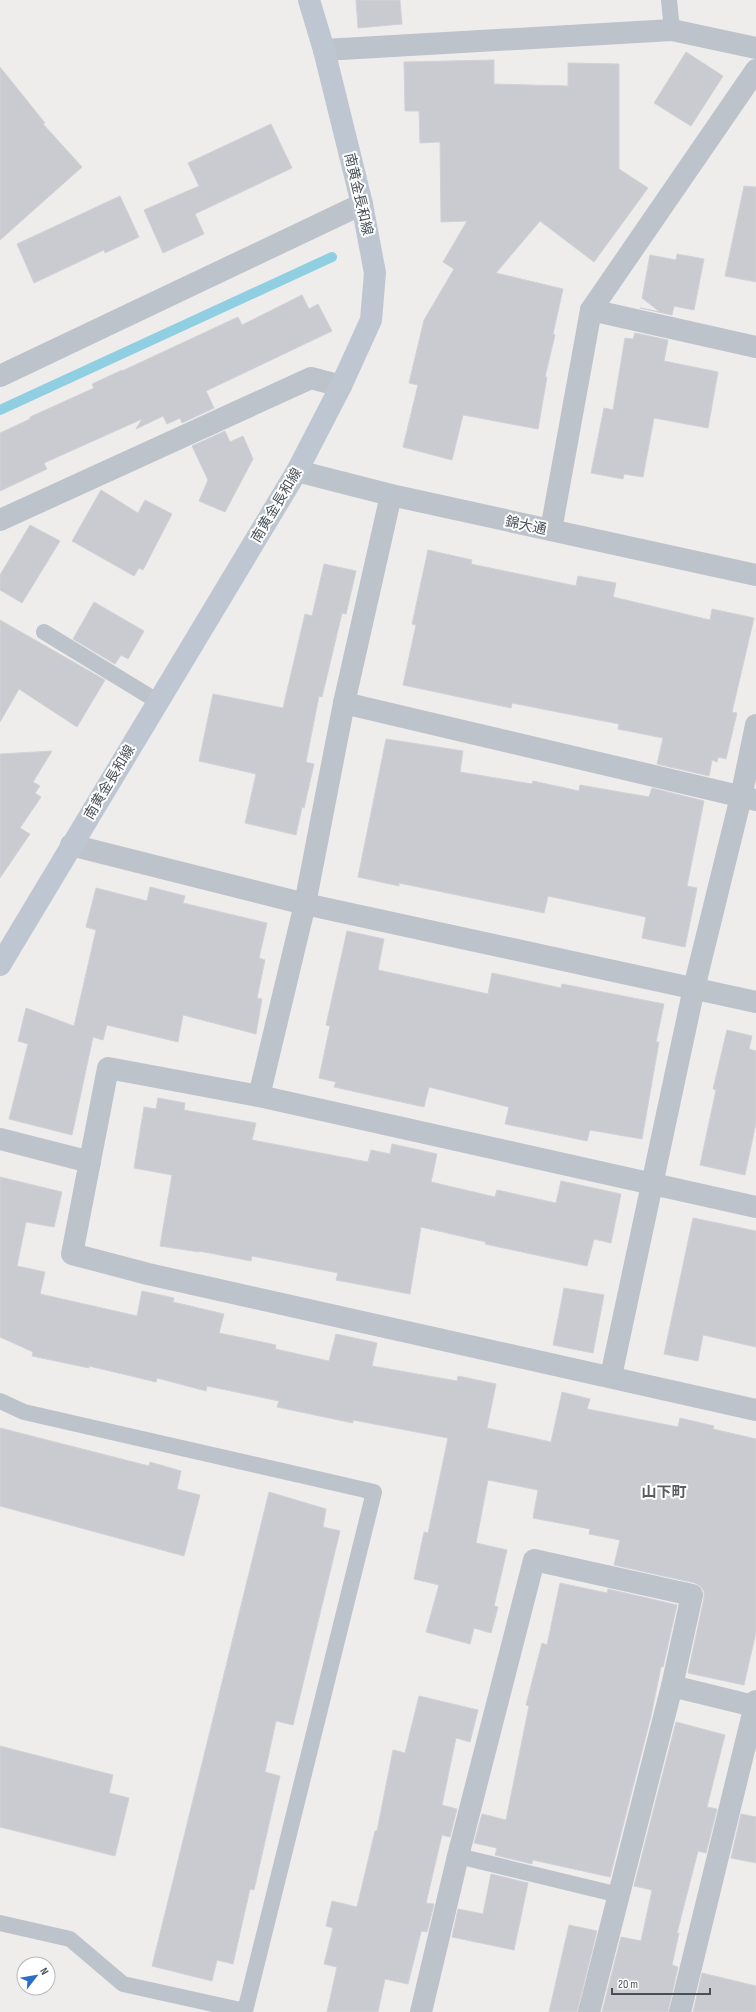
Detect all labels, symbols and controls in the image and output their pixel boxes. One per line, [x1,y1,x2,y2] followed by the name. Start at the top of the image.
[341,151,376,237] street label: 南黄金長和線
[248,465,305,546] street label: 南黄金長和線
[504,513,548,538] street label: 錦大通
[81,742,138,823] street label: 南黄金長和線
[641,1483,687,1502] district label: 山下町
[16,1956,56,1996] north arrow
[37,1965,51,1977] text: N
[612,1970,710,1996] scale bar
[618,1977,638,1992] text: 20 m

